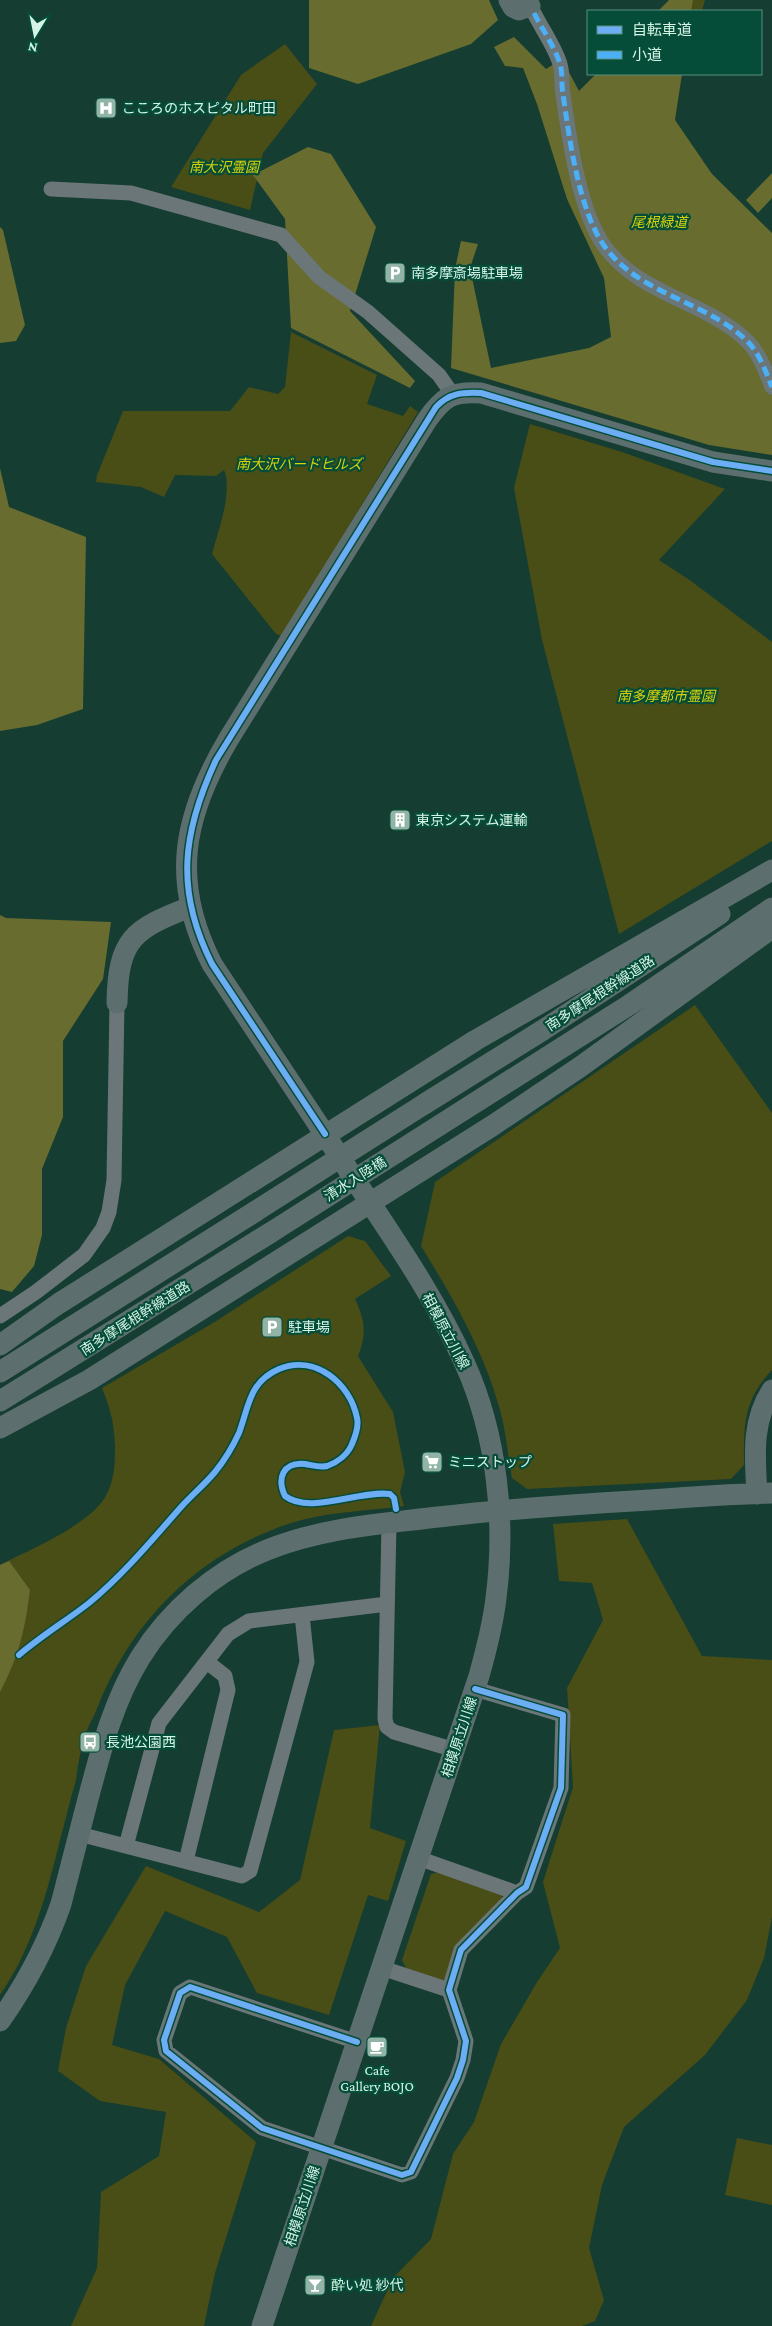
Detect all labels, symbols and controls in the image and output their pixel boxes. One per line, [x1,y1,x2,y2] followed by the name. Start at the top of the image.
[10,10,60,60] north arrow
[587,10,762,75] legend
[632,22,692,38] text: 自転車道
[26,39,39,57] text: N
[632,47,662,63] text: 小道
[94,96,118,120] hospital icon: こころのホスピタル町田
[122,100,276,116] place label: こころのホスピタル町田
[189,159,261,175] park label: 南大沢霊園
[631,214,689,230] park label: 尾根緑道
[383,261,407,285] parking icon: 南多摩斎場駐車場
[411,265,523,281] place label: 南多摩斎場駐車場
[236,456,364,472] park label: 南大沢バードヒルズ
[617,688,717,704] park label: 南多摩都市霊園
[388,808,412,832] building icon: 東京システム運輸
[416,812,528,828] place label: 東京システム運輸
[543,952,657,1034] street label: 南多摩尾根幹線道路
[321,1154,389,1204] street label: 清水入陸橋
[77,1278,193,1358] street label: 南多摩尾根幹線道路
[419,1290,473,1372] street label: 相模原立川線
[260,1315,284,1339] parking icon: 駐車場
[288,1319,330,1335] place label: 駐車場
[420,1450,444,1474] supermarket icon: ミニストップ
[448,1454,532,1470] place label: ミニストップ
[438,1695,480,1779] street label: 相模原立川線
[78,1730,102,1754] bus stop icon: 長池公園西
[106,1734,176,1750] place label: 長池公園西
[365,2035,389,2059] cafe icon: Cafe Gallery BOJO
[340,2062,414,2094] place label: Cafe Gallery BOJO
[281,2164,323,2248] street label: 相模原立川線
[303,2273,327,2297] bar icon: 酔い処 紗代
[331,2277,404,2293] place label: 酔い処 紗代

